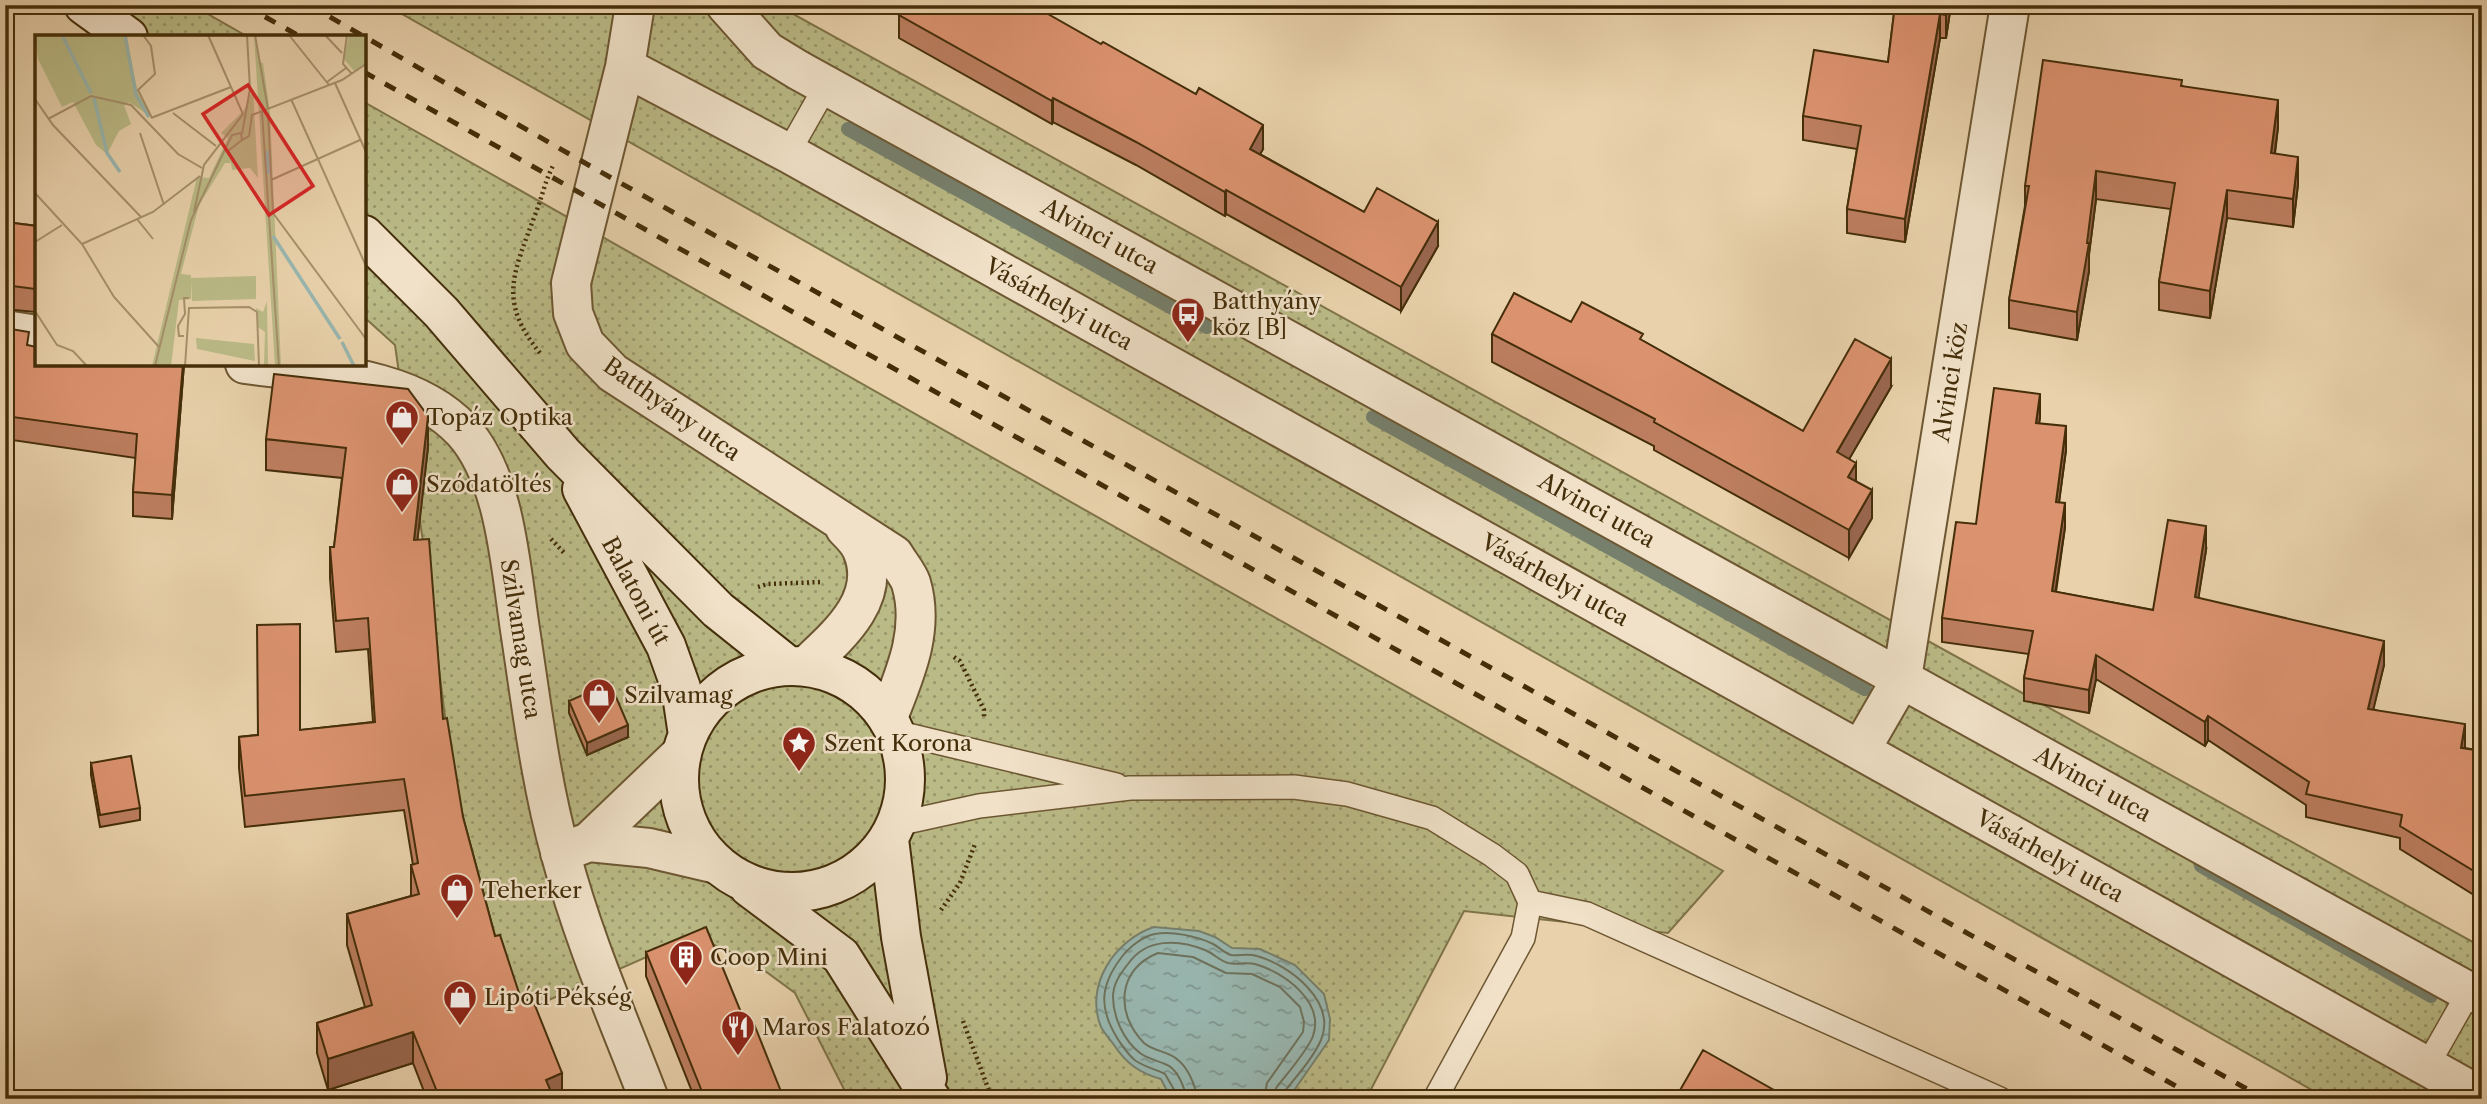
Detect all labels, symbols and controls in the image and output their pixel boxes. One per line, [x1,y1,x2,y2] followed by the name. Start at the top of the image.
[35,35,366,366] inset map
[1036,192,1164,280] street label: Alvinci utca
[979,251,1139,357] street label: Vásárhelyi utca
[1212,287,1321,341] place label: Batthyány köz [B]
[1169,295,1207,344] bus stop icon: Batthyány köz [B]
[1927,320,1973,445] street label: Alvinci köz
[598,351,747,467] street label: Batthyány utca
[383,398,421,447] shop icon: Topáz Optika
[426,403,574,431] place label: Topáz Optika
[383,465,421,514] shop icon: Szódatöltés
[1533,466,1661,554] street label: Alvinci utca
[426,470,552,498] place label: Szódatöltés
[1475,527,1635,633] street label: Vásárhelyi utca
[596,532,676,650] street label: Balatoni út
[495,557,548,722] street label: Szilvamag utca
[580,676,618,725] shop icon: Szilvamag
[624,681,734,709] place label: Szilvamag
[780,724,818,773] place icon: Szent Korona
[824,729,973,757] place label: Szent Korona
[2029,740,2157,828] street label: Alvinci utca
[1970,803,2130,909] street label: Vásárhelyi utca
[438,871,476,920] shop icon: Teherker
[482,876,582,904] place label: Teherker
[667,938,705,987] building icon: Coop Mini
[710,943,828,971] place label: Coop Mini
[441,978,479,1027] shop icon: Lipóti Pékség
[484,983,632,1011] place label: Lipóti Pékség
[719,1008,757,1057] restaurant icon: Maros Falatozó
[762,1013,930,1041] place label: Maros Falatozó

